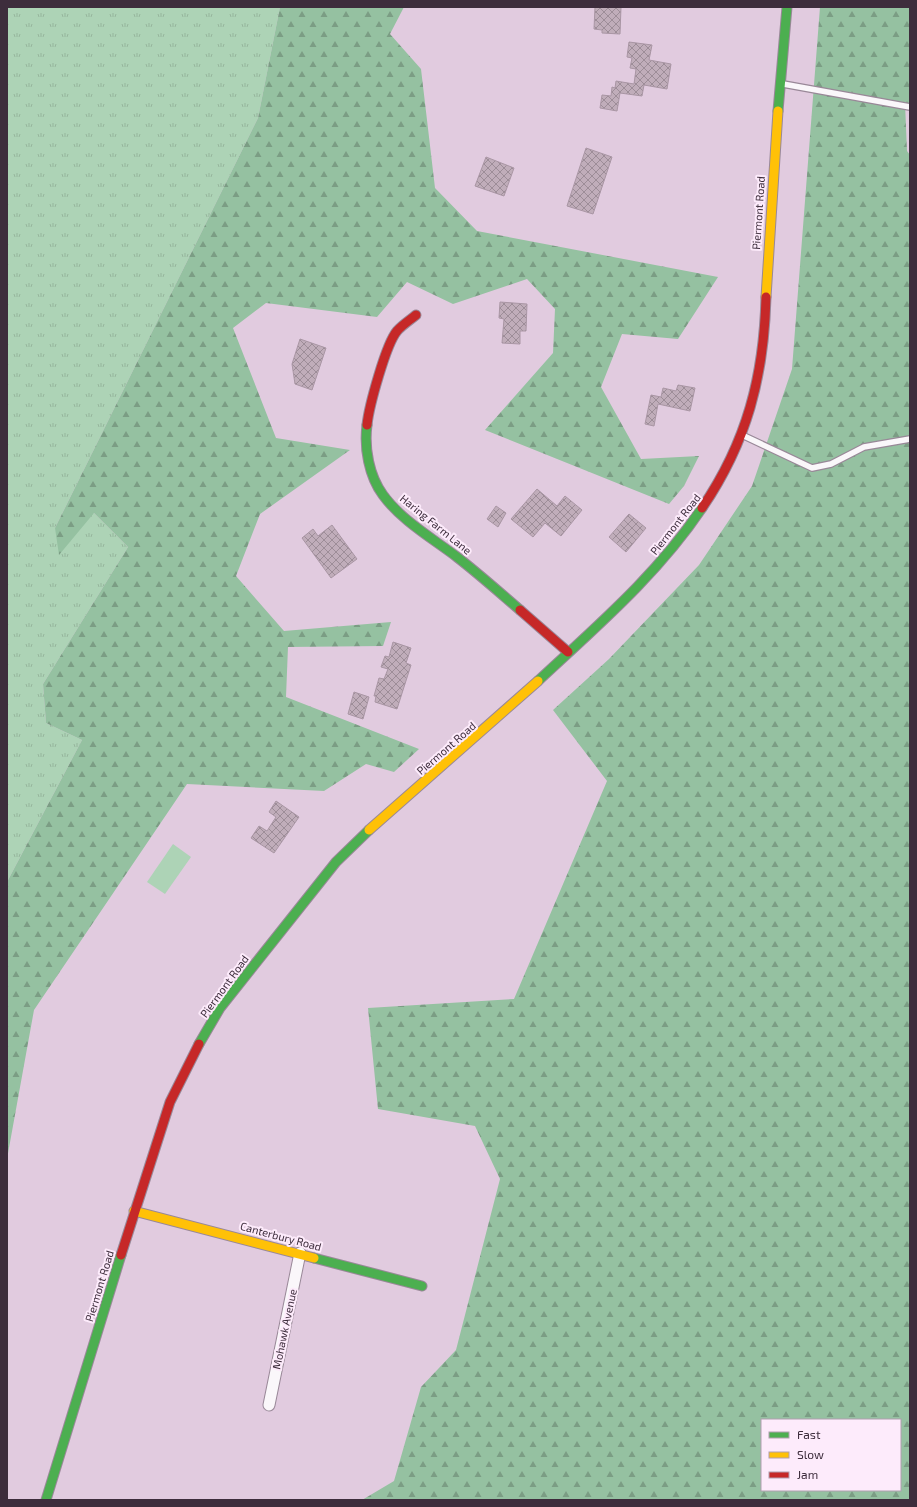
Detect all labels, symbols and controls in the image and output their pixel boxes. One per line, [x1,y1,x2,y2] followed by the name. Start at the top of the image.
[749,176,767,250] street label: Piermont Road
[398,491,474,557] street label: Haring Farm Lane
[647,491,703,557] street label: Piermont Road
[414,719,478,777] street label: Piermont Road
[197,952,251,1020] street label: Piermont Road
[239,1219,323,1253] street label: Canterbury Road
[82,1249,116,1323] street label: Piermont Road
[269,1287,299,1370] street label: Mohawk Avenue
[761,1419,901,1491] legend
[797,1427,821,1441] text: Fast
[797,1447,824,1461] text: Slow
[797,1467,818,1481] text: Jam

